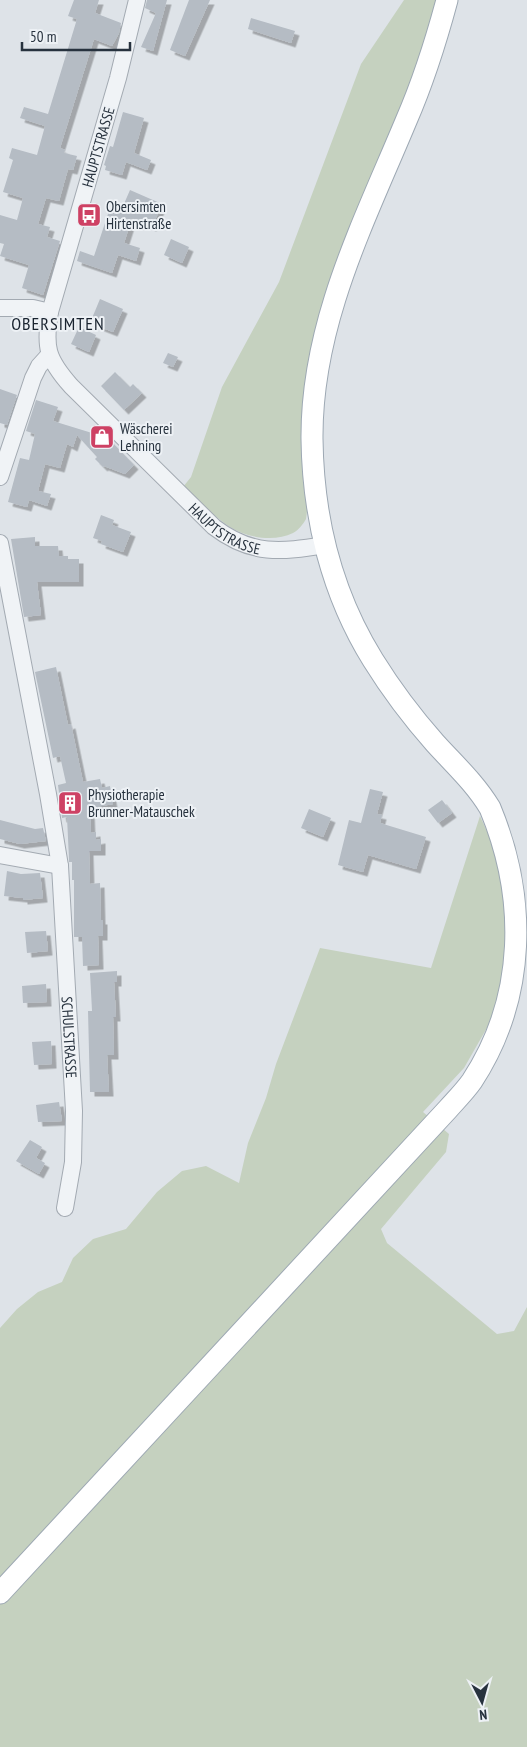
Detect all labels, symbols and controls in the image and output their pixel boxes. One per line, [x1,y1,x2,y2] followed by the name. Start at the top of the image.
[22,20,130,52] scale bar
[30,27,56,46] text: 50 m
[77,105,119,189] street label: HAUPTSTRASSE
[106,197,171,233] place label: Obersimten Hirtenstraße
[76,202,102,228] bus stop icon: Obersimten Hirtenstraße
[11,312,105,335] district label: OBERSIMTEN
[120,419,173,455] place label: Wäscherei Lehning
[89,424,115,450] shop icon: Wäscherei Lehning
[185,498,262,558] street label: HAUPTSTRASSE
[88,785,195,821] place label: Physiotherapie Brunner-Matauschek
[57,790,83,816] building icon: Physiotherapie Brunner-Matauschek
[58,996,82,1079] street label: SCHULSTRASSE
[457,1677,507,1727] north arrow
[479,1706,488,1724] text: N

